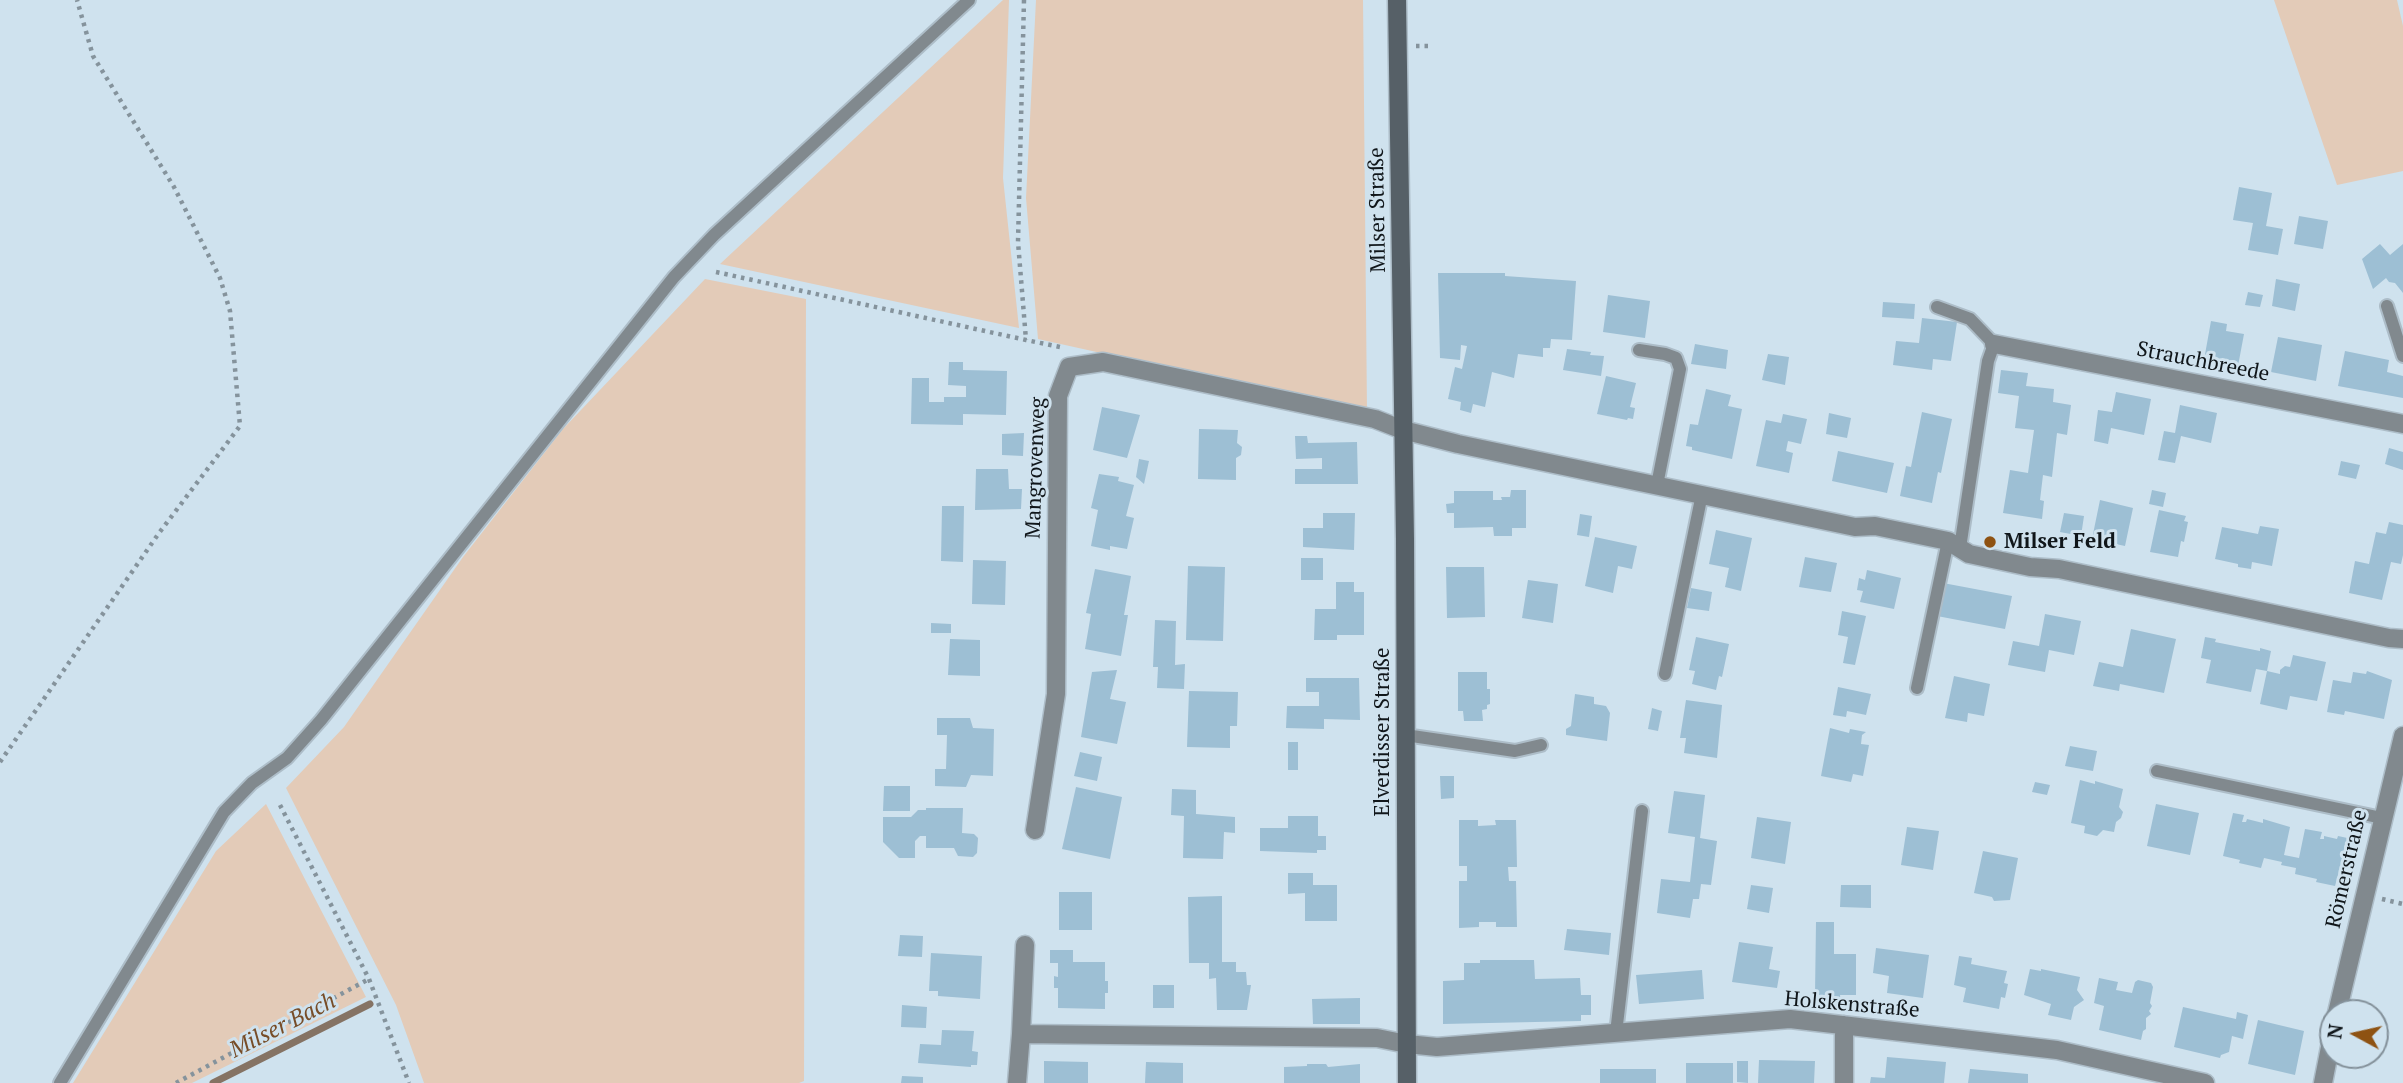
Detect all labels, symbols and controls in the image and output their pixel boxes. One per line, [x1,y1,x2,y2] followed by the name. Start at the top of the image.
[1364,147,1392,273] street label: Milser Straße
[2134,337,2272,387] street label: Strauchbreede
[1021,397,1051,539] street label: Mangrovenweg
[2004,529,2116,555] place label: Milser Feld
[1982,534,1998,550] marker: Milser Feld
[1370,647,1396,817] street label: Elverdisser Straße
[2321,807,2373,931] street label: Römerstraße
[225,987,341,1065] water label: Milser Bach
[1783,987,1921,1023] street label: Holskenstraße
[2319,999,2389,1069] north arrow
[2321,1022,2348,1040] text: N

